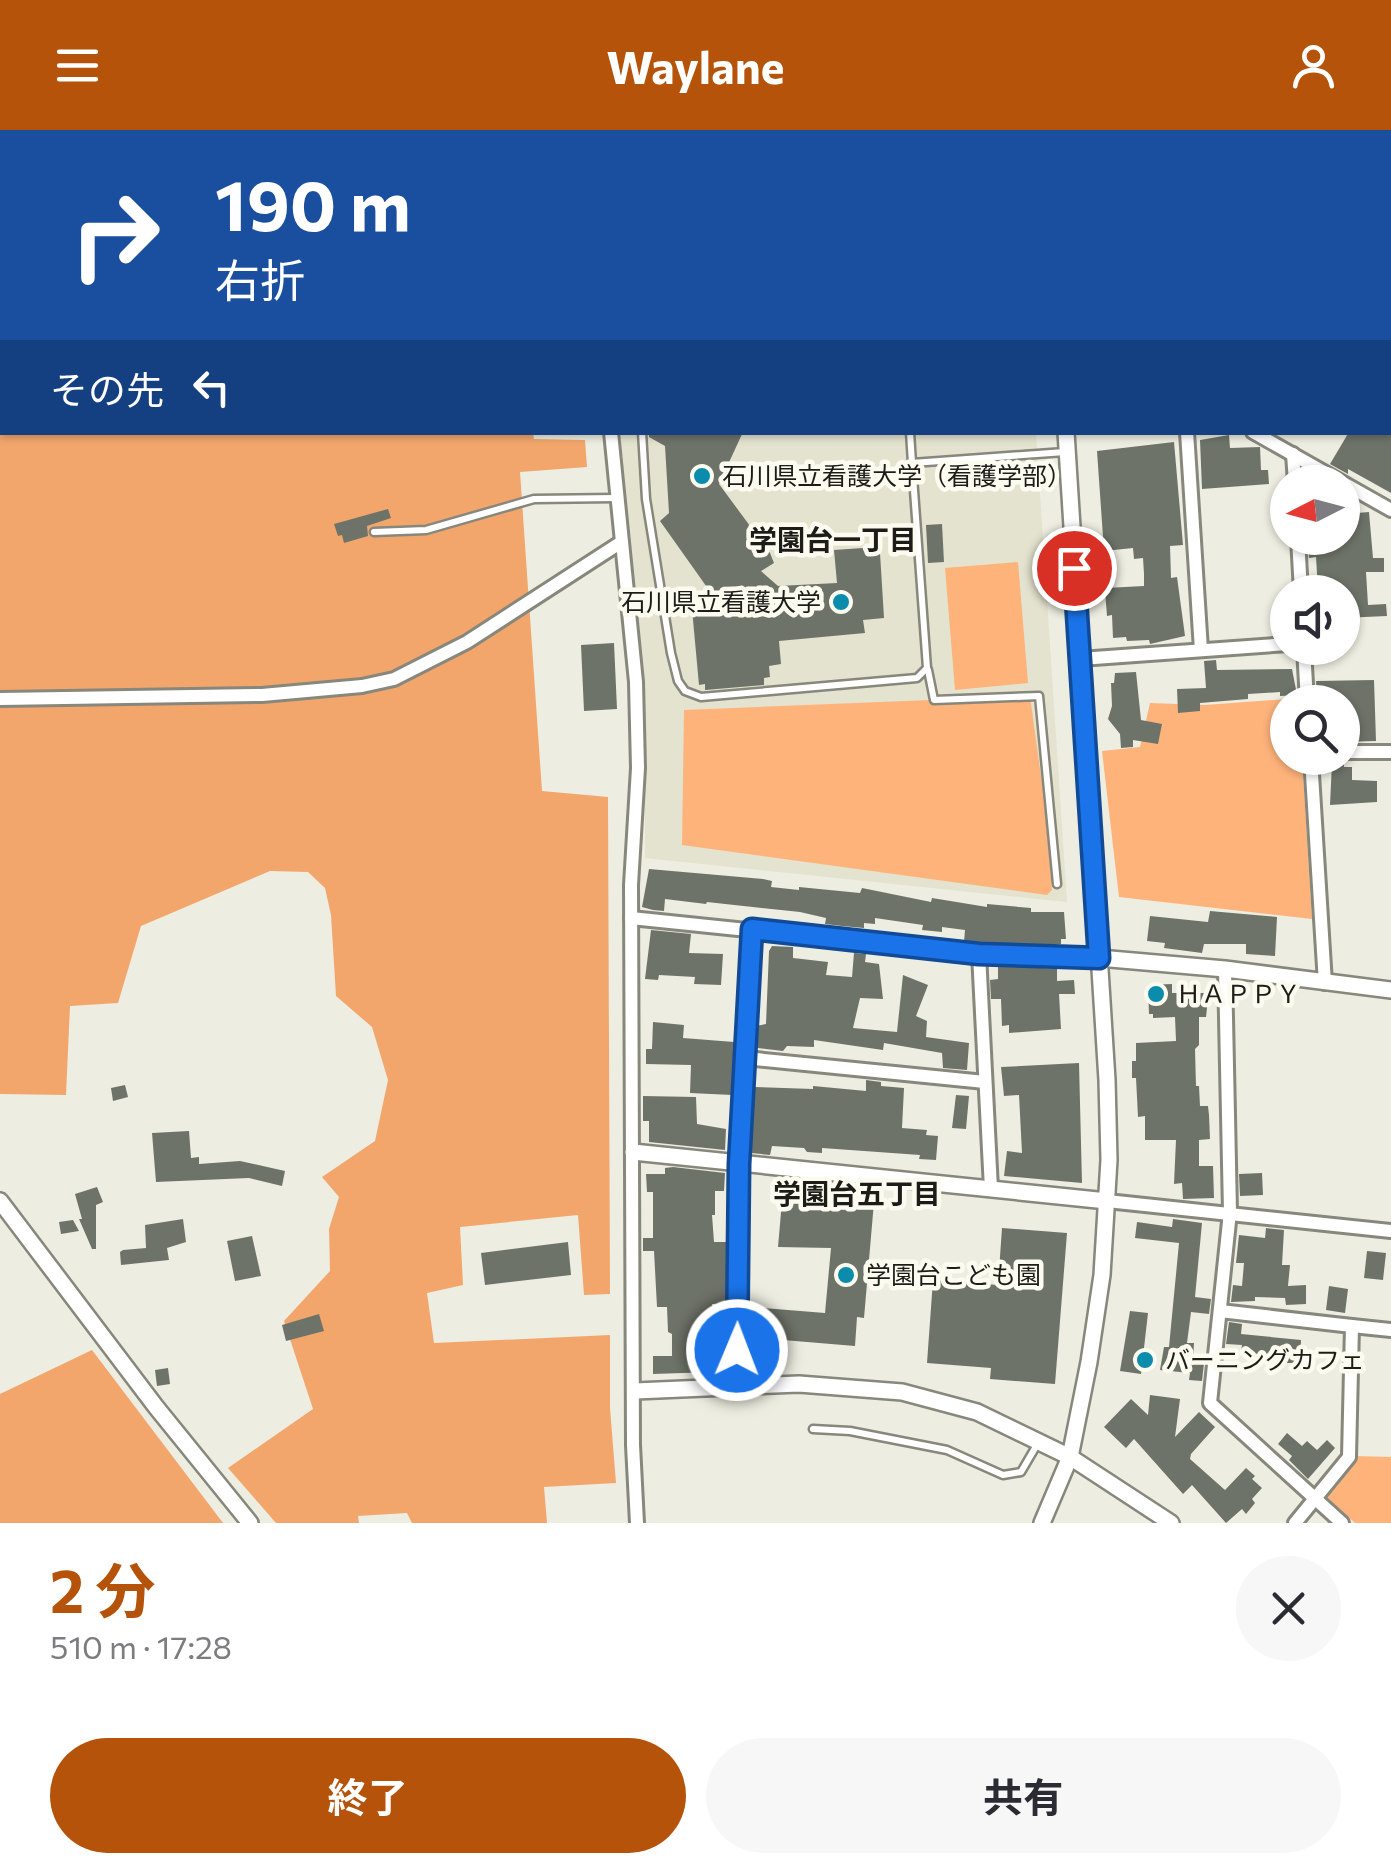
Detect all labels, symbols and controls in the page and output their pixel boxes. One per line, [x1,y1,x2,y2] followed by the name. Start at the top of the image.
[50,38,105,93] icon: menu
[606,38,785,93] text: Waylane
[1286,38,1341,93] icon: person
[215,160,411,245] text: 190 m
[50,170,180,300] icon: right
[215,251,305,306] text: 右折
[184,360,239,415] icon: left
[50,365,164,412] text: その先
[722,460,1072,490] place label: 石川県立看護大学（看護学部）
[691,465,713,487] marker: 石川県立看護大学（看護学部）
[1270,465,1360,555] north arrow
[1270,465,1360,775] map controls
[749,522,917,556] district label: 学園台一丁目
[1032,526,1117,611] pin
[1047,541,1102,596] icon: arrive
[1270,575,1360,665] button: sound
[621,586,821,616] place label: 石川県立看護大学
[830,591,852,613] marker: 石川県立看護大学
[1270,685,1360,775] button: search
[1176,978,1301,1008] place label: ＨＡＰＰＹ
[1145,983,1167,1005] marker: ＨＡＰＰＹ
[773,1176,941,1210] district label: 学園台五丁目
[866,1259,1041,1289] place label: 学園台こども園
[835,1264,857,1286] marker: 学園台こども園
[685,1298,789,1402] position arrow
[1165,1344,1365,1374] place label: バーニングカフェ
[1134,1349,1156,1371] marker: バーニングカフェ
[50,1552,156,1625] text: 2 分
[1236,1556,1341,1661] button: close
[50,1626,232,1666] text: 510 m · 17:28
[50,1738,686,1853] button: 終了
[706,1738,1341,1853] button: 共有

